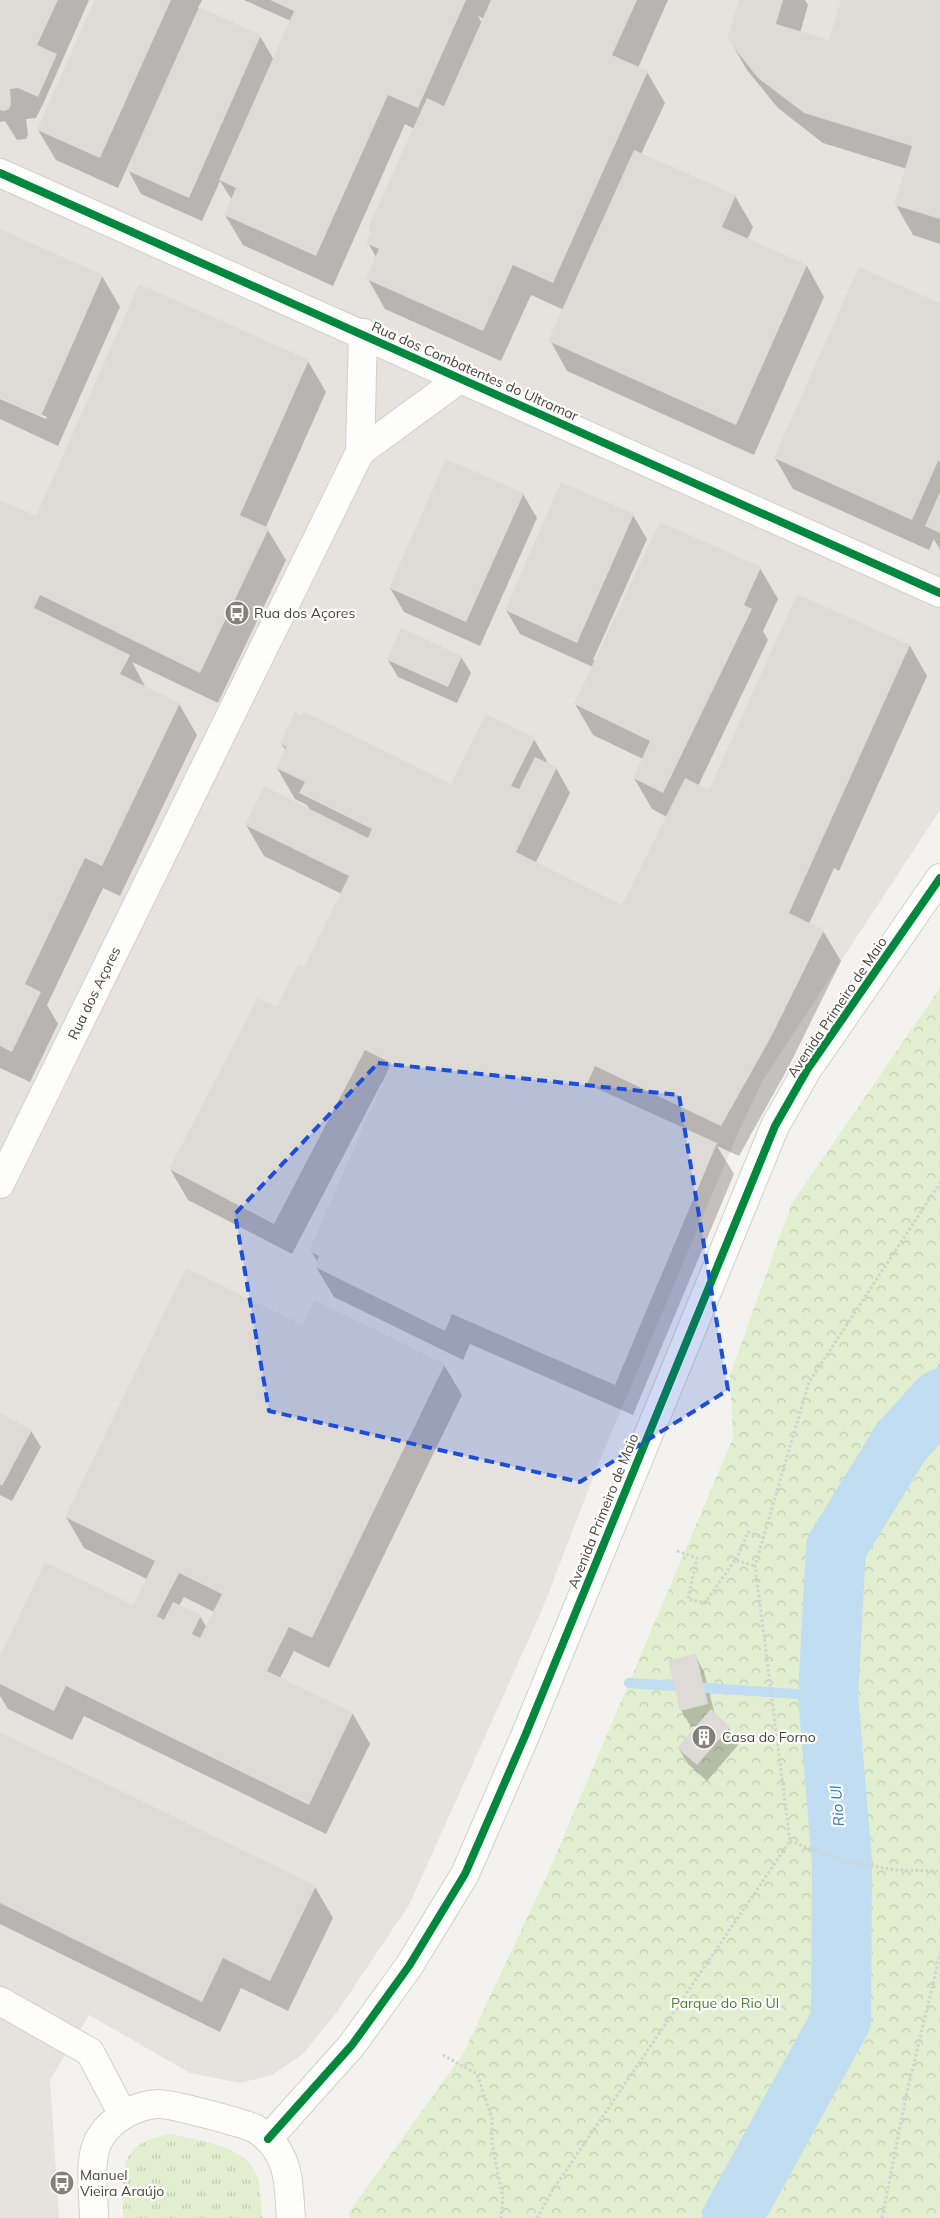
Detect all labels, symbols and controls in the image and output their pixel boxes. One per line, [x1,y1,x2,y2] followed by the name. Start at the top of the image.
[369,317,582,425] street label: Rua dos Combatentes do Ultramar
[224,600,250,626] bus stop icon: Rua dos Açores
[254,604,355,622] place label: Rua dos Açores
[783,933,891,1081] street label: Avenida Primeiro de Maio
[64,943,124,1043] street label: Rua dos Açores
[564,1431,642,1591] street label: Avenida Primeiro de Maio
[691,1724,717,1750] building icon: Casa do Forno
[722,1728,816,1746] place label: Casa do Forno
[826,1784,848,1827] water label: Rio Ul
[671,1994,779,2012] park label: Parque do Rio Ul
[80,2166,164,2200] place label: Manuel Vieira Araújo
[49,2170,75,2196] bus stop icon: Manuel Vieira Araújo

